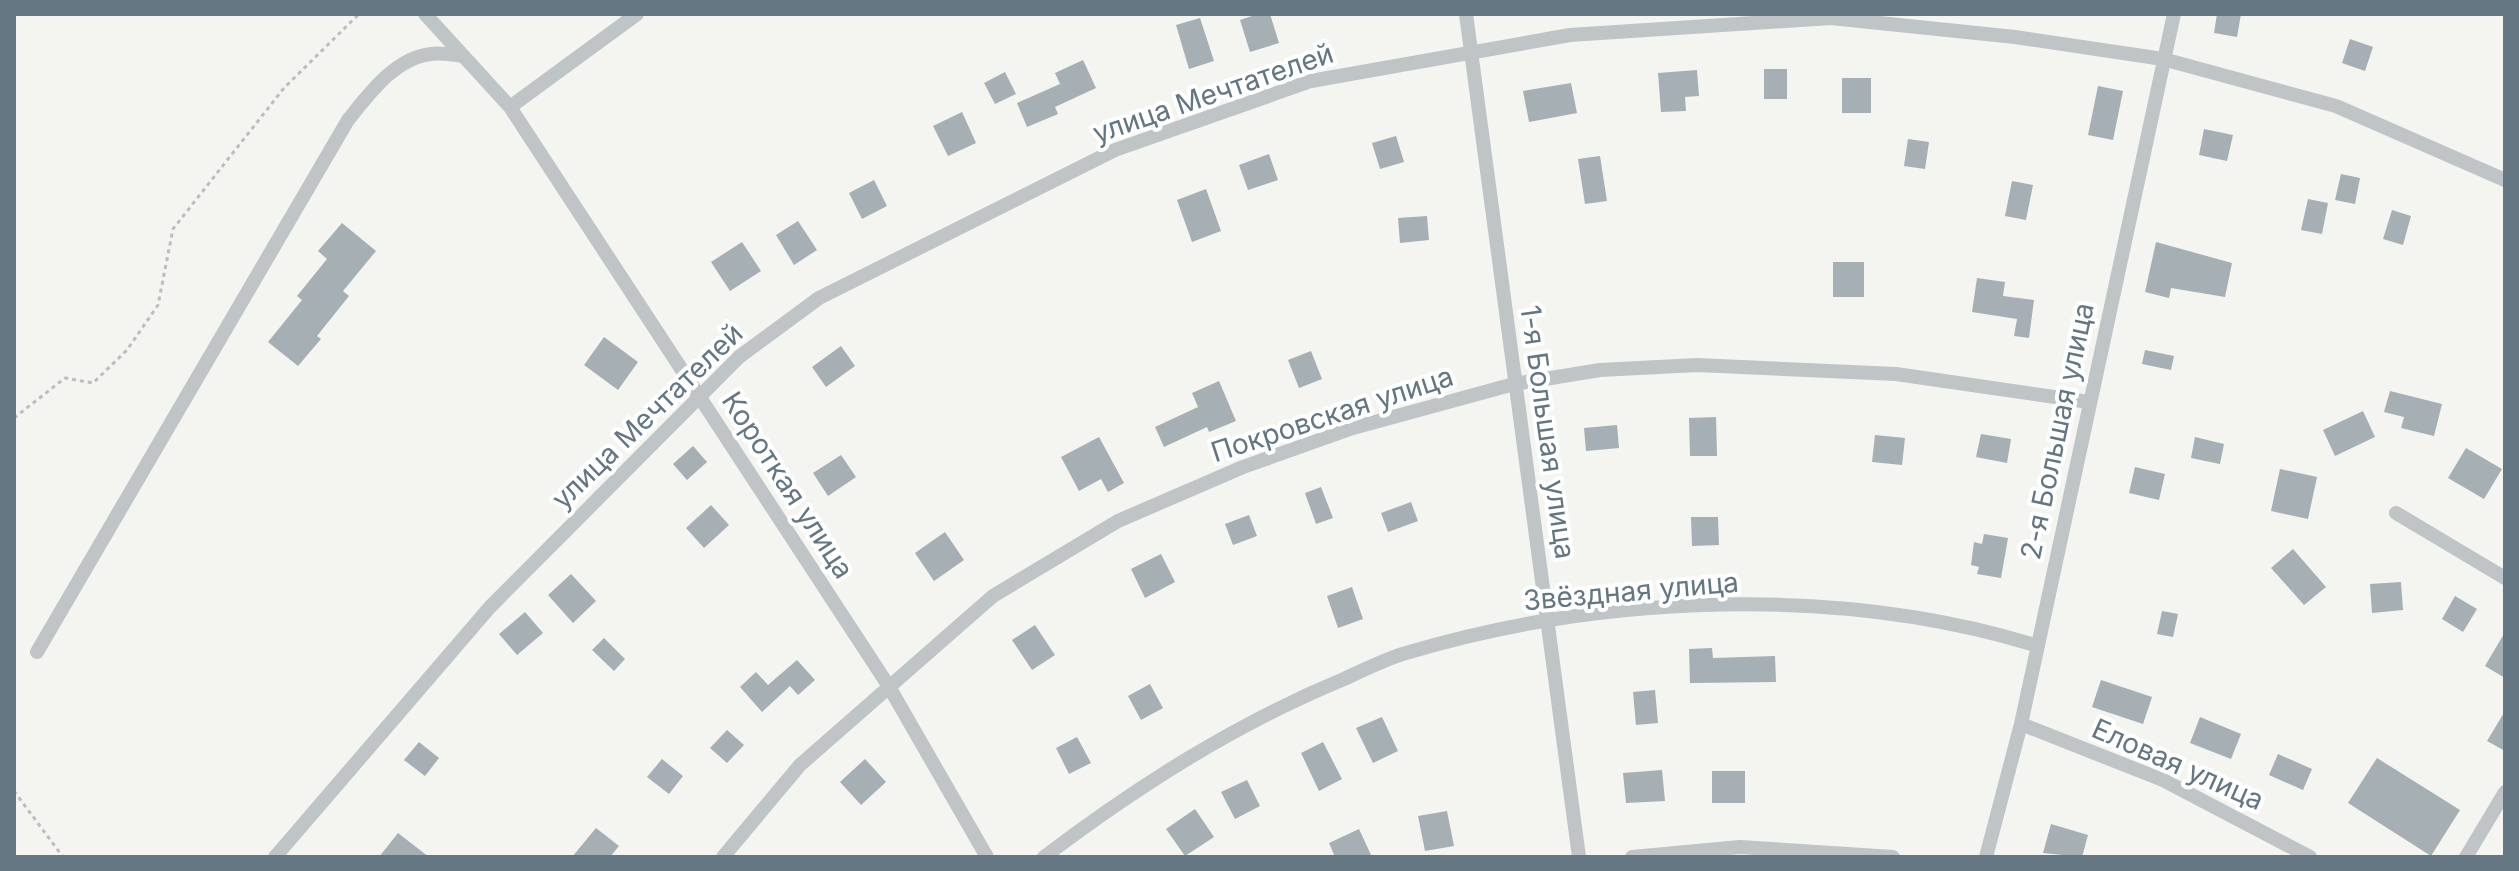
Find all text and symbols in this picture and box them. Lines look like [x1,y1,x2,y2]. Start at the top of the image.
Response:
street label: улица Мечтателей [1088,36,1338,150]
street label: 2-я Большая улица [2013,299,2101,563]
street label: 1-я Большая улица [1513,303,1583,561]
street label: улица Мечтателей [544,316,750,516]
street label: Покровская улица [1207,359,1457,469]
street label: Короткая улица [715,385,861,585]
street label: Звёздная улица [1522,565,1740,617]
street label: Еловая улица [2087,711,2269,817]

